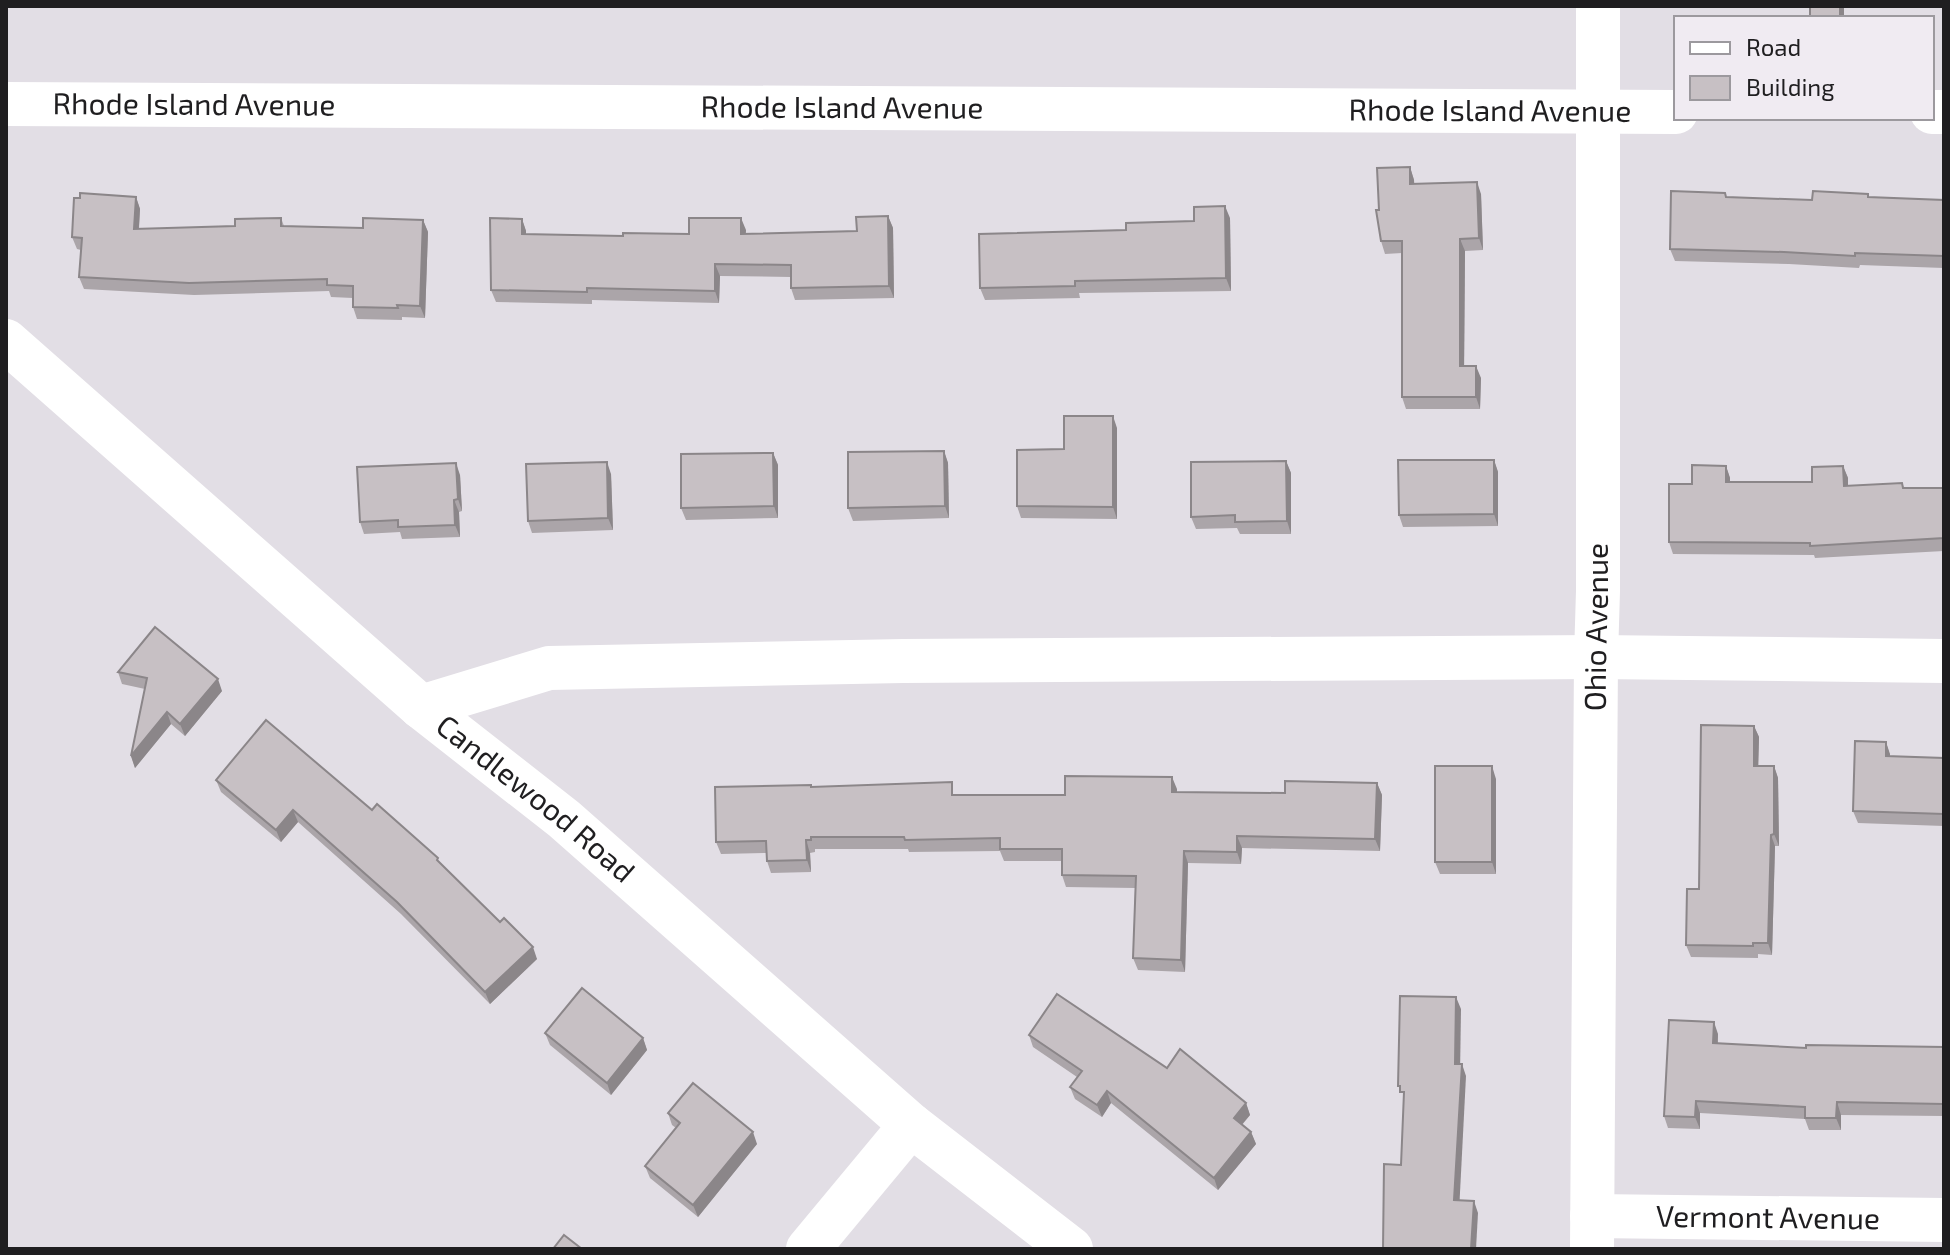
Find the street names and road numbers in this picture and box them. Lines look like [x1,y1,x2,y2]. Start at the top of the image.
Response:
street label: Rhode Island Avenue [53,84,335,122]
street label: Rhode Island Avenue [701,87,983,125]
street label: Rhode Island Avenue [1349,90,1631,128]
street label: Ohio Avenue [1576,543,1614,711]
street label: Candlewood Road [430,706,643,889]
street label: Vermont Avenue [1656,1197,1880,1235]

